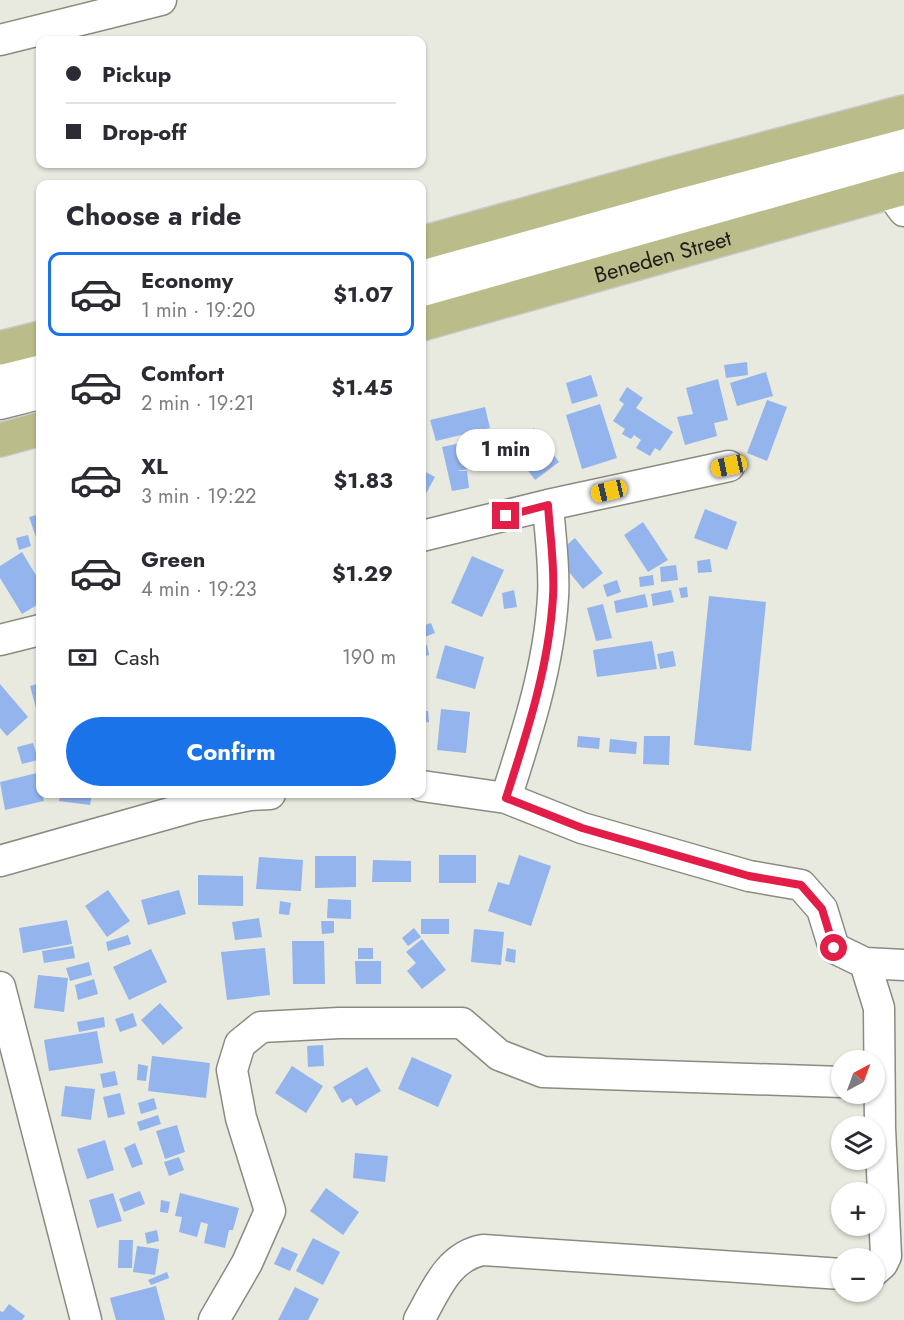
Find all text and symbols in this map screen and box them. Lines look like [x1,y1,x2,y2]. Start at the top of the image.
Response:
text: Pickup [102,58,171,90]
text: Drop-off [102,116,186,148]
text: Choose a ride [66,196,241,235]
street label: Beneden Street [590,221,736,291]
text: Economy [141,264,233,296]
icon: car [69,267,123,321]
text: $1.07 [333,278,393,310]
text: 1 min · 19:20 [141,296,255,325]
text: Comfort [141,357,224,389]
icon: car [69,360,123,414]
text: $1.45 [331,371,393,403]
text: 2 min · 19:21 [141,389,255,418]
callout: 1 min [456,429,556,471]
text: 1 min [481,435,530,464]
text: XL [141,450,168,482]
icon: car [69,453,123,507]
car [710,453,748,479]
text: $1.83 [334,464,393,496]
car [589,478,629,504]
text: 3 min · 19:22 [141,482,257,511]
route end [492,502,519,529]
text: Green [141,543,205,575]
icon: car [69,546,123,600]
text: $1.29 [332,557,393,589]
text: 4 min · 19:23 [141,575,257,604]
icon: cash [66,641,99,674]
text: Cash [114,641,160,673]
text: 190 m [342,643,396,672]
button: Confirm [66,717,396,786]
route start [820,934,847,961]
north arrow [831,1050,885,1104]
map controls [831,1050,885,1302]
button: layers [831,1116,885,1170]
button: + [831,1182,885,1236]
button: − [831,1248,885,1302]

